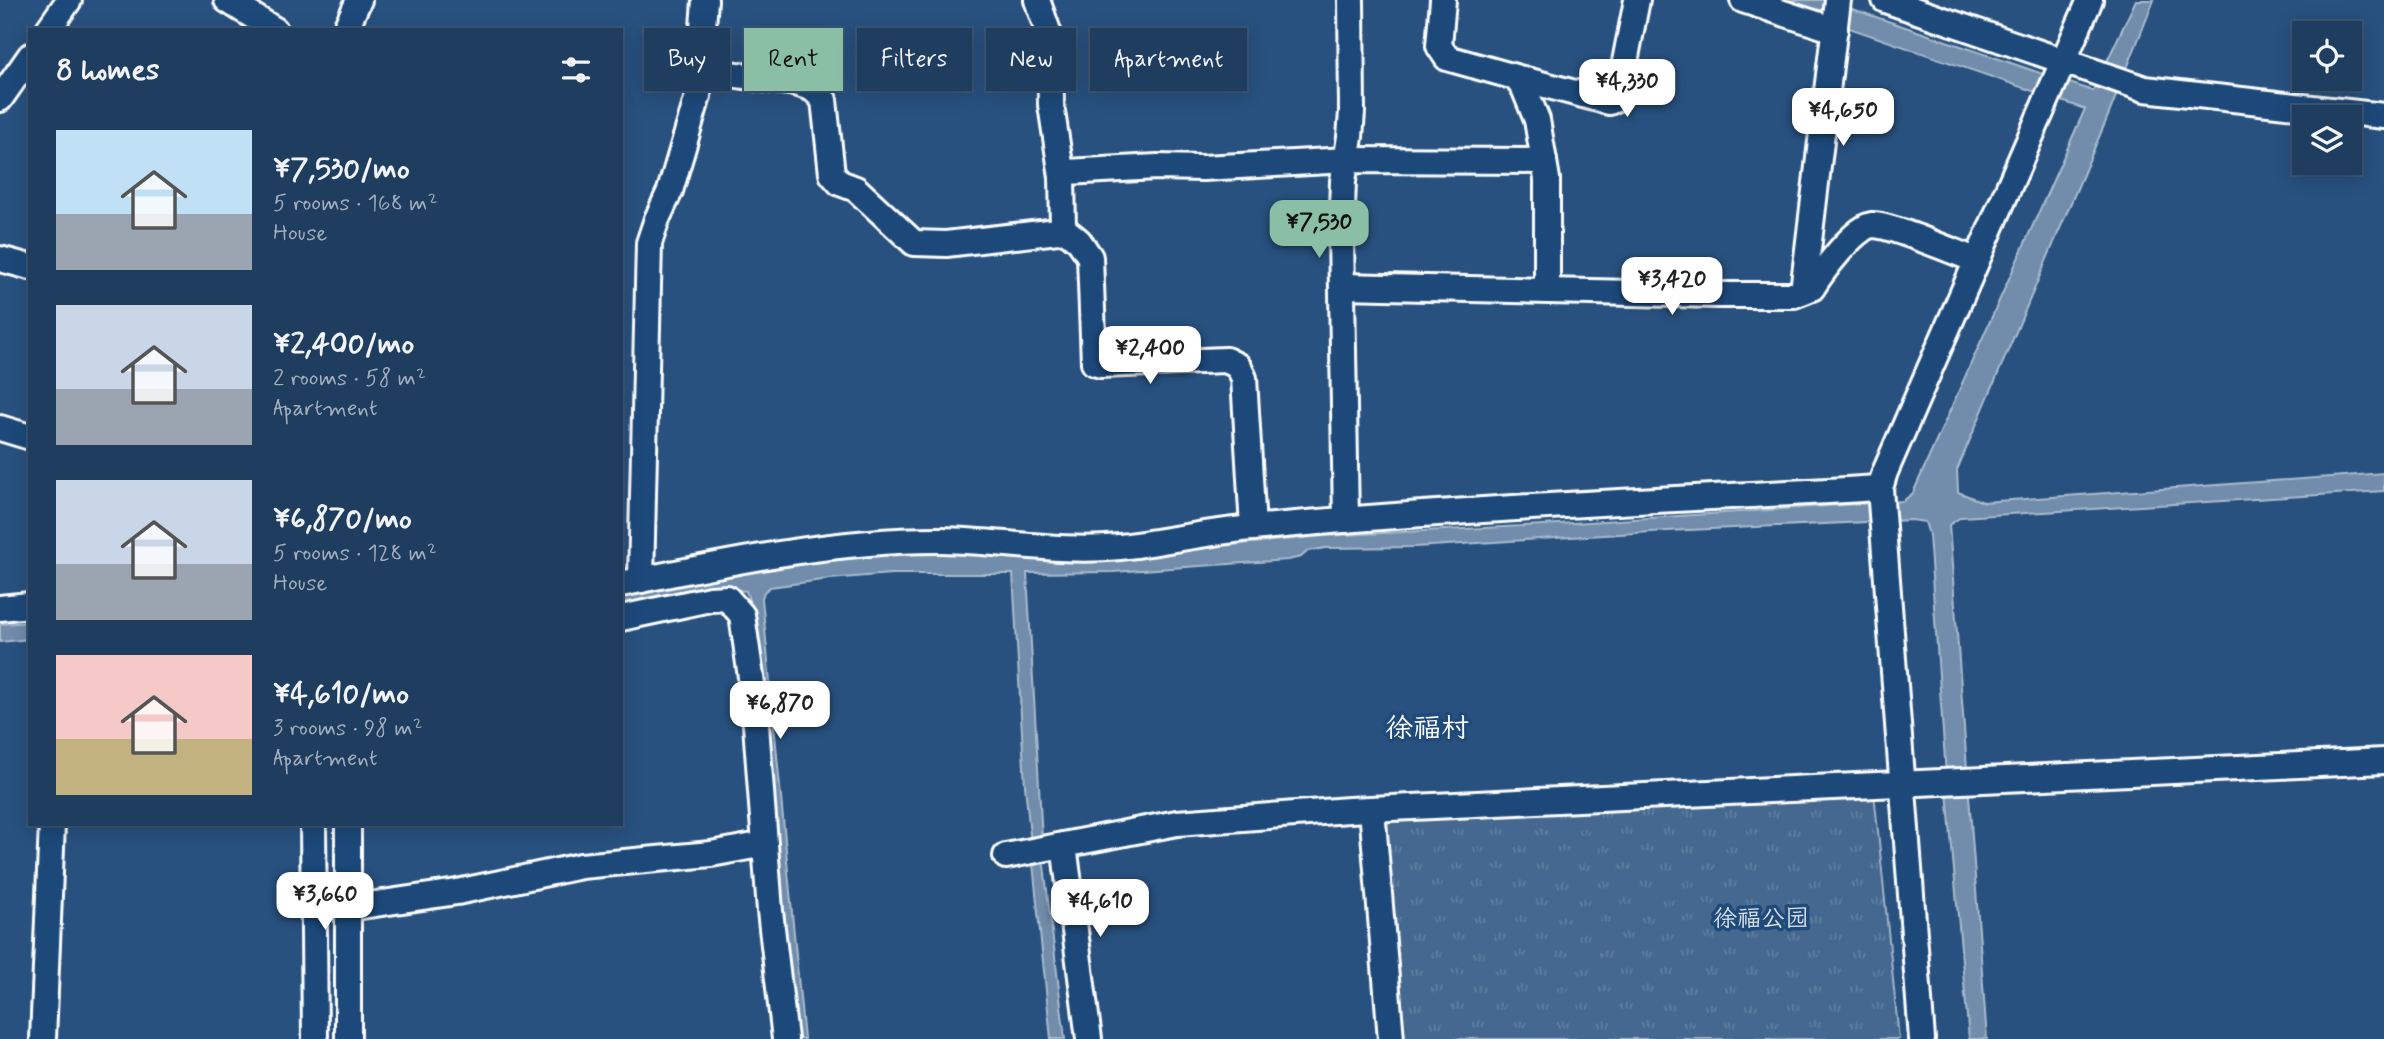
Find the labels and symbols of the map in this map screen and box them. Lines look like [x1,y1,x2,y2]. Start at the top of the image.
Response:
pin: ¥4,330 [1570,60,1684,119]
pin: ¥4,650 [1786,88,1900,148]
pin: ¥7,530 [1262,201,1376,260]
pin: ¥3,420 [1615,258,1729,317]
pin: ¥2,400 [1093,326,1207,386]
pin: ¥6,870 [723,682,837,741]
district label: 徐福村 [1385,711,1469,748]
pin: ¥3,660 [268,872,382,932]
pin: ¥4,610 [1043,880,1157,939]
park label: 徐福公园 [1713,904,1809,935]

